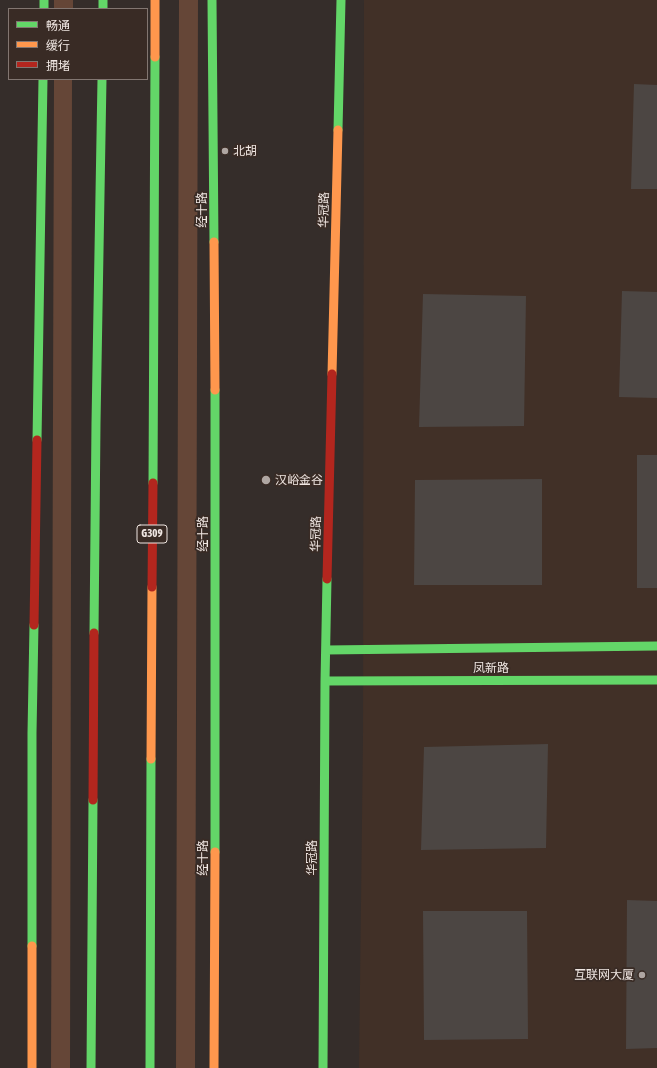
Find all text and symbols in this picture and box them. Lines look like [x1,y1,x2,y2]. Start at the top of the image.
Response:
legend [8,8,148,80]
text: 畅通 [46,19,70,33]
text: 缓行 [46,39,70,53]
text: 拥堵 [46,59,70,73]
place label: 北胡 [233,144,257,158]
marker: 北胡 [220,146,230,156]
street label: 经十路 [195,192,209,228]
street label: 华冠路 [316,192,332,228]
place label: 汉峪金谷 [275,473,323,487]
marker: 汉峪金谷 [260,474,272,486]
street label: 经十路 [196,516,210,552]
street label: 华冠路 [308,516,324,552]
road number: G309 [137,525,167,543]
street label: 凤新路 [473,661,509,675]
street label: 经十路 [196,840,210,876]
street label: 华冠路 [305,840,319,876]
place label: 互联网大厦 [574,968,634,982]
marker: 互联网大厦 [637,970,647,980]

